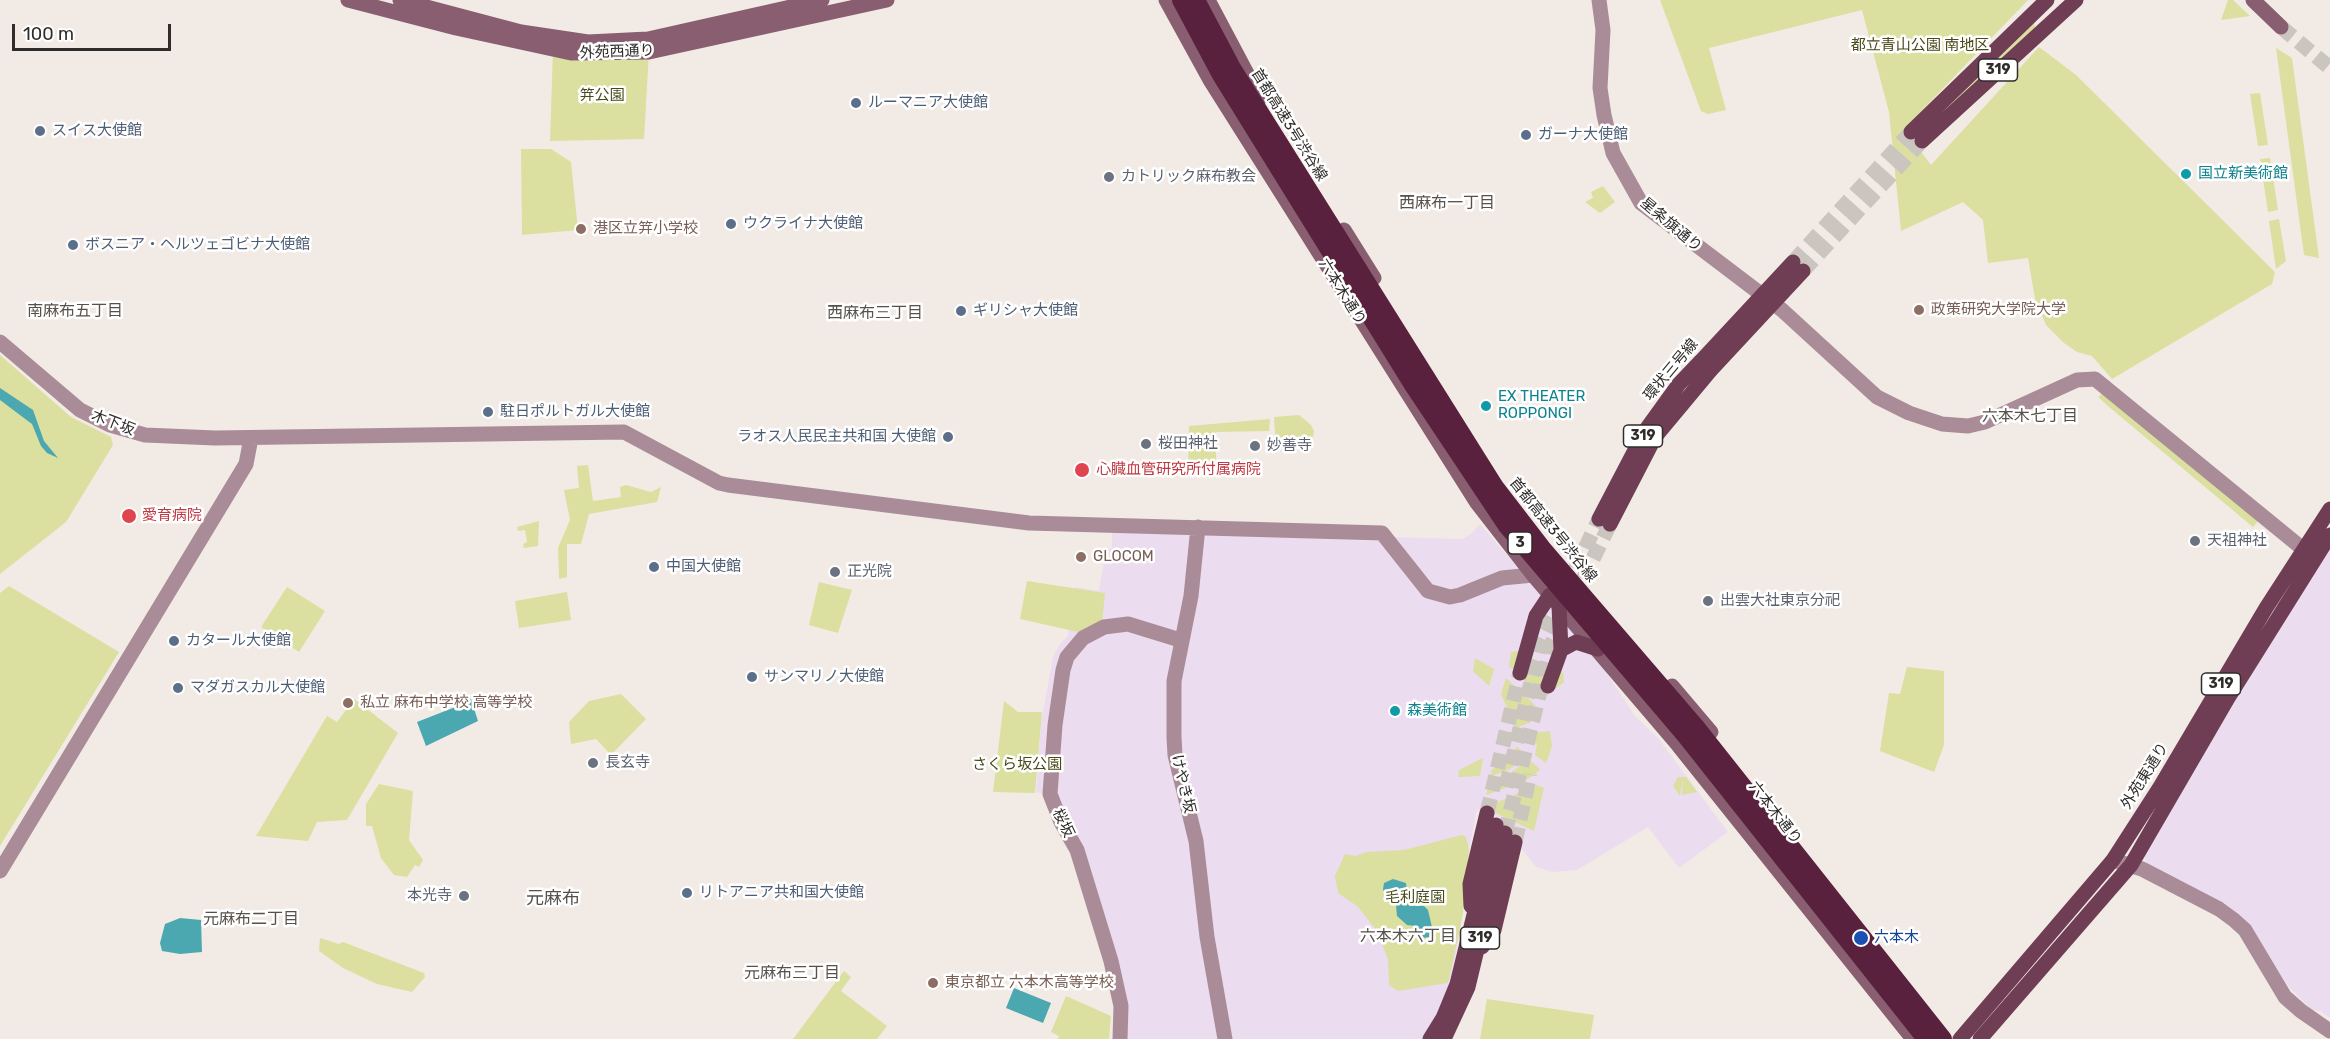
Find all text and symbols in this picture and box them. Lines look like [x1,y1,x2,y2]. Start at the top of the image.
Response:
scale bar [15,12,174,50]
text: 100 m [23,23,74,45]
park label: 都立青山公園 南地区 [1851,37,1989,55]
street label: 外苑西通り [579,42,655,62]
road number: 319 [1978,59,2018,81]
street label: 首都高速3号渋谷線 [1247,66,1331,184]
park label: 笄公園 [580,87,624,105]
place label: ルーマニア大使館 [868,94,988,112]
marker: ルーマニア大使館 [849,96,863,110]
place label: スイス大使館 [52,122,142,140]
marker: スイス大使館 [33,124,47,138]
place label: ガーナ大使館 [1538,126,1628,144]
marker: ガーナ大使館 [1519,128,1533,142]
place label: 国立新美術館 [2198,165,2288,183]
marker: 国立新美術館 [2179,167,2193,181]
place label: カトリック麻布教会 [1121,168,1256,186]
marker: カトリック麻布教会 [1102,170,1116,184]
district label: 西麻布一丁目 [1399,193,1495,213]
street label: 星条旗通り [1636,194,1706,256]
place label: ウクライナ大使館 [743,215,863,233]
marker: ウクライナ大使館 [724,217,738,231]
place label: 港区立笄小学校 [593,220,698,238]
marker: 港区立笄小学校 [574,222,588,236]
place label: ボスニア・ヘルツェゴビナ大使館 [85,236,310,254]
marker: ボスニア・ヘルツェゴビナ大使館 [66,238,80,252]
street label: 六本木通り [1314,255,1370,329]
district label: 南麻布五丁目 [27,301,123,321]
place label: 政策研究大学院大学 [1931,301,2066,319]
place label: ギリシャ大使館 [973,302,1078,320]
district label: 西麻布三丁目 [827,303,923,323]
marker: 政策研究大学院大学 [1912,303,1926,317]
marker: ギリシャ大使館 [954,304,968,318]
street label: 環状三号線 [1640,335,1702,405]
place label: EX THEATER ROPPONGI [1498,388,1585,423]
marker: EX THEATER ROPPONGI [1479,399,1493,413]
place label: 駐日ポルトガル大使館 [500,403,650,421]
marker: 駐日ポルトガル大使館 [481,405,495,419]
district label: 六本木七丁目 [1982,406,2078,426]
street label: 木下坂 [89,407,137,439]
road number: 319 [1624,425,1662,447]
place label: ラオス人民民主共和国 大使館 [737,428,936,446]
marker: ラオス人民民主共和国 大使館 [941,430,955,444]
place label: 桜田神社 [1158,435,1218,453]
marker: 桜田神社 [1139,437,1153,451]
place label: 妙善寺 [1267,437,1312,455]
marker: 妙善寺 [1248,439,1262,453]
marker: 心臓血管研究所付属病院 [1073,461,1091,479]
place label: 心臓血管研究所付属病院 [1096,461,1261,479]
street label: 首都高速3号渋谷線 [1505,474,1601,586]
marker: 愛育病院 [120,507,138,525]
place label: 愛育病院 [142,507,202,525]
road number: 3 [1508,532,1532,554]
place label: 天祖神社 [2207,532,2267,550]
marker: 天祖神社 [2188,534,2202,548]
place label: GLOCOM [1093,548,1154,566]
marker: GLOCOM [1074,550,1088,564]
place label: 中国大使館 [666,558,741,576]
marker: 中国大使館 [647,560,661,574]
place label: 正光院 [847,563,892,581]
marker: 正光院 [828,565,842,579]
place label: 出雲大社東京分祀 [1720,592,1840,610]
marker: 出雲大社東京分祀 [1701,594,1715,608]
place label: カタール大使館 [186,632,291,650]
marker: カタール大使館 [167,634,181,648]
place label: サンマリノ大使館 [764,668,884,686]
marker: サンマリノ大使館 [745,670,759,684]
road number: 319 [2202,673,2240,695]
place label: マダガスカル大使館 [190,679,325,697]
marker: マダガスカル大使館 [171,681,185,695]
place label: 私立 麻布中学校 高等学校 [360,694,532,712]
marker: 私立 麻布中学校 高等学校 [341,696,355,710]
place label: 森美術館 [1407,702,1467,720]
marker: 森美術館 [1388,704,1402,718]
street label: 外苑東通り [2117,739,2173,813]
street label: けやき坂 [1167,753,1199,815]
place label: 長玄寺 [605,754,650,772]
marker: 長玄寺 [586,756,600,770]
park label: さくら坂公園 [972,756,1062,774]
street label: 六本木通り [1745,778,1805,848]
street label: 桜坂 [1048,806,1078,840]
place label: リトアニア共和国大使館 [699,884,864,902]
marker: リトアニア共和国大使館 [680,886,694,900]
place label: 本光寺 [407,887,452,905]
district label: 元麻布 [526,888,580,910]
marker: 本光寺 [457,889,471,903]
park label: 毛利庭園 [1385,889,1445,907]
district label: 元麻布二丁目 [203,909,299,929]
district label: 六本木六丁目 [1360,926,1456,946]
road number: 319 [1460,927,1500,949]
marker: 六本木 [1852,929,1870,947]
place label: 六本木 [1874,929,1919,947]
district label: 元麻布三丁目 [744,963,840,983]
place label: 東京都立 六本木高等学校 [945,974,1114,992]
marker: 東京都立 六本木高等学校 [926,976,940,990]

